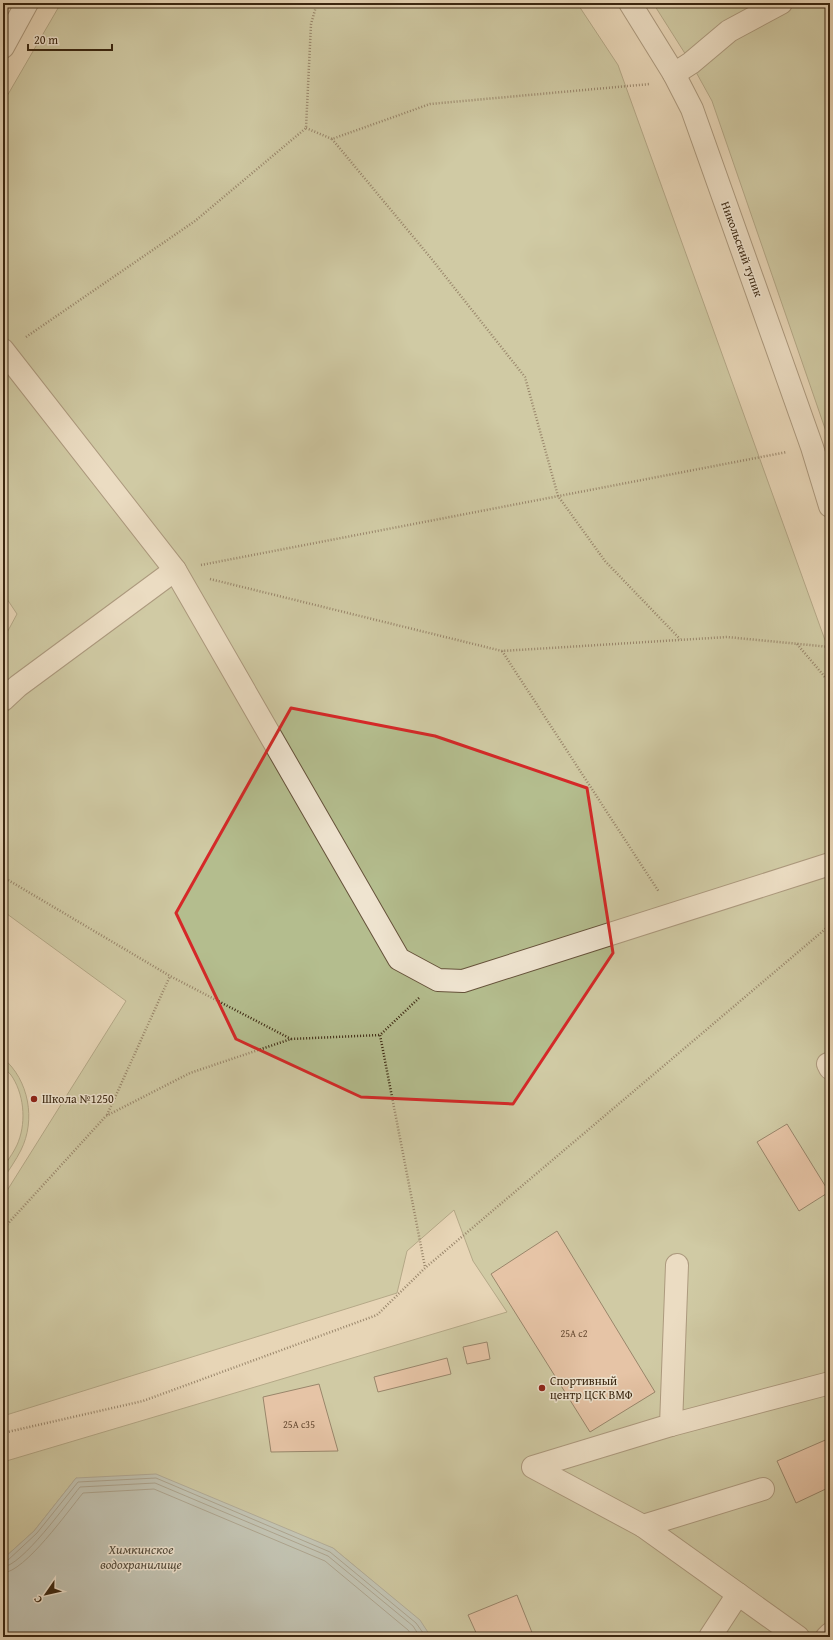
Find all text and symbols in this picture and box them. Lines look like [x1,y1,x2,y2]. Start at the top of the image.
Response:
scale bar [28,26,112,52]
text: 20 m [34,31,58,48]
street label: Никольский тупик [717,199,768,300]
place label: Школа №1250 [42,1090,114,1107]
marker: Школа №1250 [29,1094,39,1104]
house number: 25А с2 [560,1326,588,1341]
place label: Спортивный центр ЦСК ВМФ [550,1372,633,1403]
marker: Спортивный центр ЦСК ВМФ [537,1383,547,1393]
house number: 25А с35 [283,1417,315,1432]
water label: Химкинское водохранилище [100,1540,182,1574]
north arrow [26,1574,66,1614]
text: С [29,1593,46,1607]

